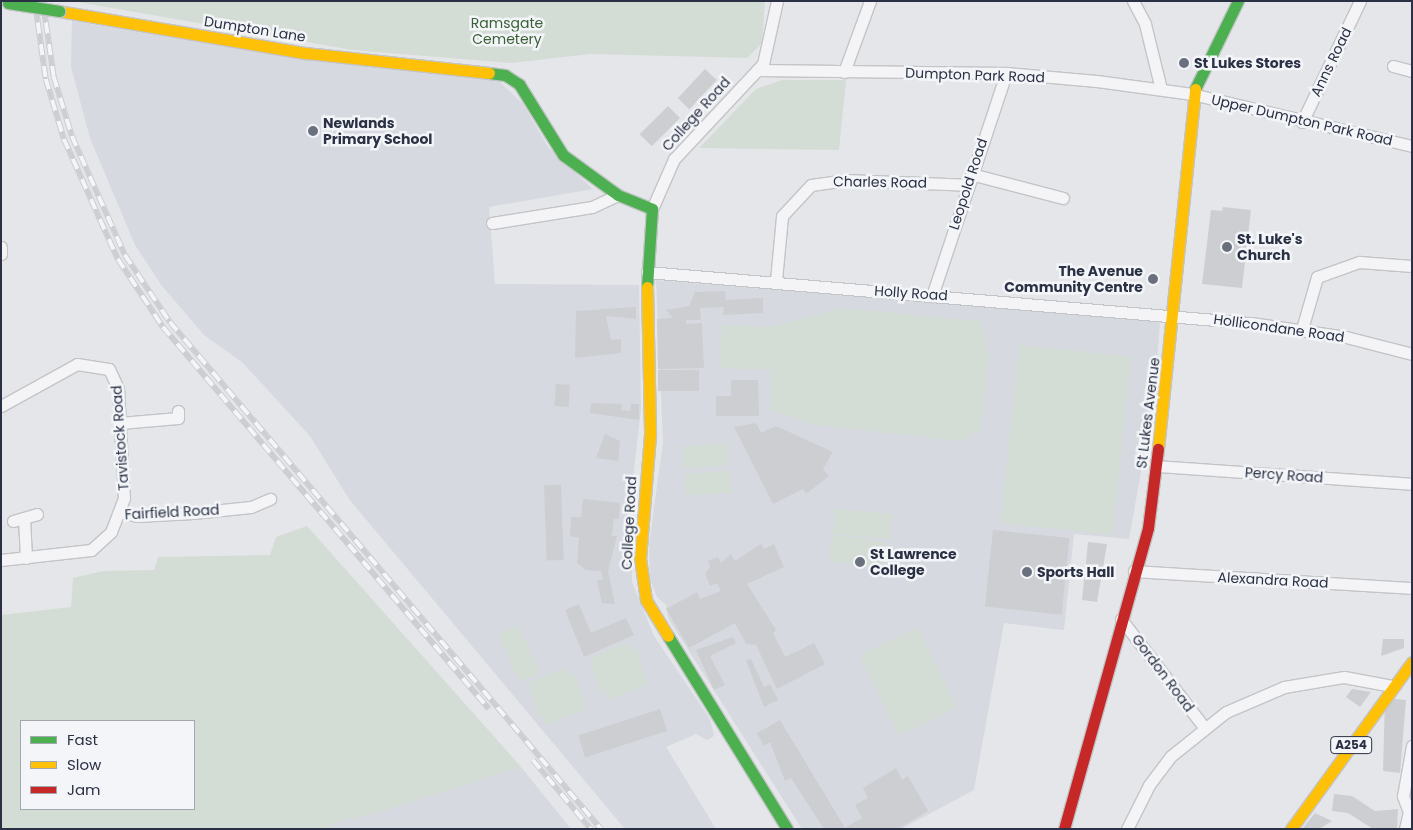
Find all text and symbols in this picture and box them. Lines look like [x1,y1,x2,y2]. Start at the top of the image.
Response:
street label: Dumpton Lane [203,13,307,45]
park label: Ramsgate Cemetery [471,15,543,48]
street label: Anns Road [1307,25,1355,99]
place label: St Lukes Stores [1194,55,1301,71]
marker: St Lukes Stores [1178,57,1190,69]
street label: Dumpton Park Road [905,64,1045,86]
street label: College Road [658,74,734,154]
street label: Upper Dumpton Park Road [1210,91,1394,149]
place label: Newlands Primary School [323,115,432,148]
marker: Newlands Primary School [307,125,319,137]
street label: Leopold Road [945,136,991,232]
street label: Charles Road [833,173,927,191]
place label: St. Luke's Church [1237,231,1303,264]
marker: St. Luke's Church [1221,241,1233,253]
place label: The Avenue Community Centre [1004,263,1143,296]
marker: The Avenue Community Centre [1147,273,1159,285]
street label: Holly Road [874,282,948,304]
street label: Hollicondane Road [1212,310,1346,346]
street label: St Lukes Avenue [1133,357,1163,469]
street label: Tavistock Road [108,385,132,491]
street label: Percy Road [1244,464,1324,486]
street label: College Road [618,476,640,570]
street label: Fairfield Road [124,501,220,523]
place label: St Lawrence College [870,546,957,578]
marker: St Lawrence College [854,556,866,568]
place label: Sports Hall [1037,564,1114,580]
marker: Sports Hall [1021,566,1033,578]
street label: Alexandra Road [1217,569,1329,591]
street label: Gordon Road [1128,631,1198,715]
legend [20,720,195,810]
text: Fast [67,729,98,750]
road number: A254 [1330,736,1372,754]
text: Slow [67,754,101,775]
text: Jam [67,779,101,800]

